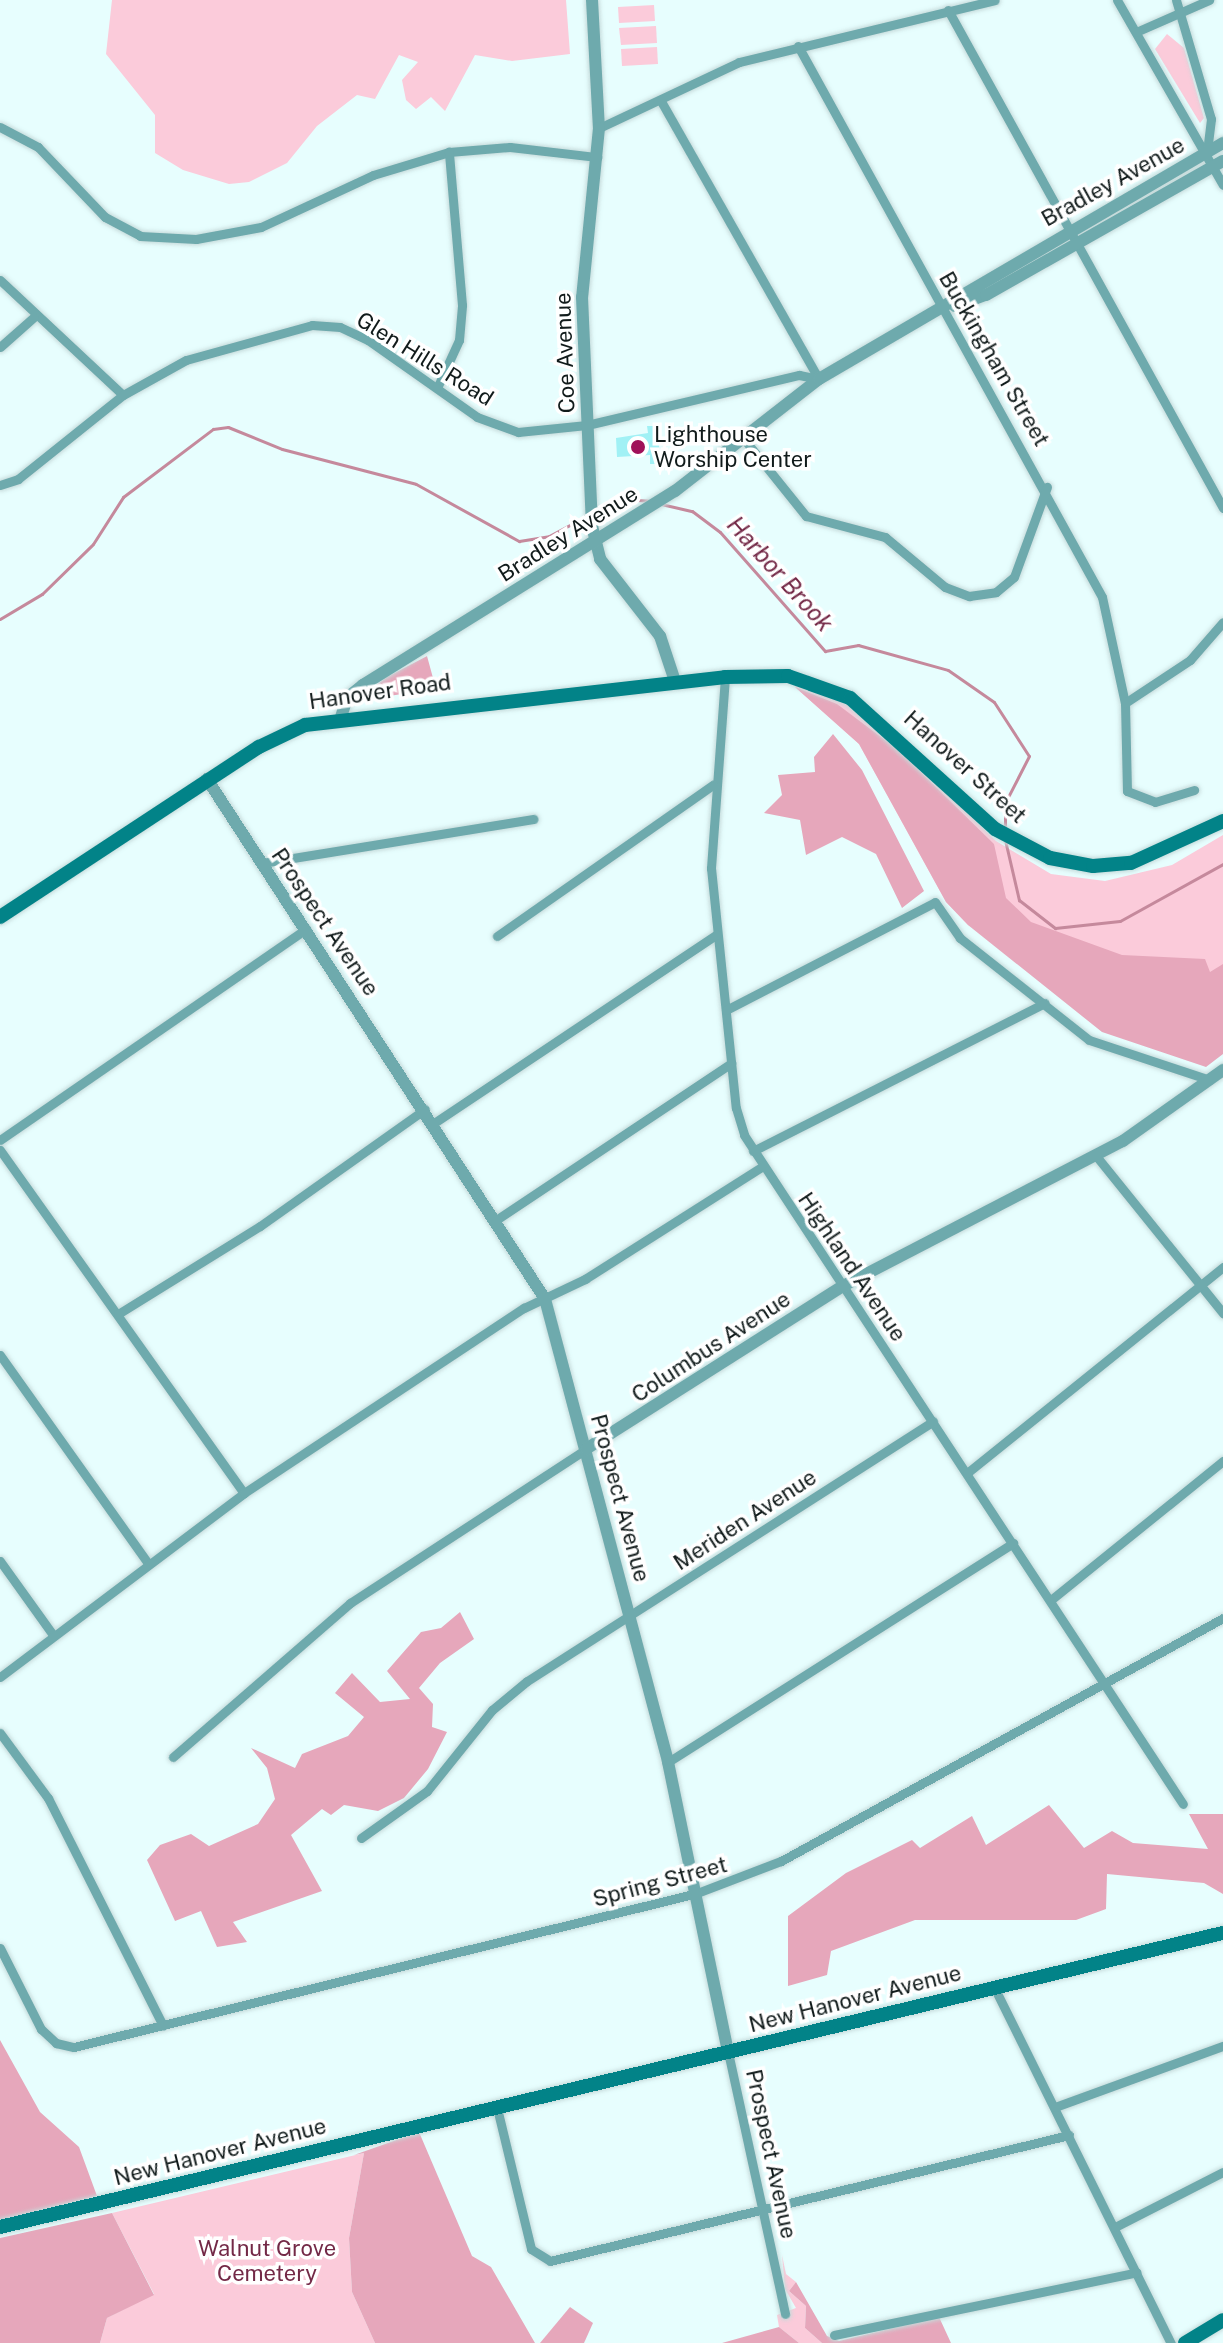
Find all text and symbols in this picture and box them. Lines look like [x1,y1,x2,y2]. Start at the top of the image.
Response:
street label: Bradley Avenue [1037,132,1189,232]
street label: Buckingham Street [933,267,1055,451]
street label: Coe Avenue [550,292,580,414]
street label: Glen Hills Road [352,306,498,412]
place label: Lighthouse Worship Center [654,421,812,472]
marker: Lighthouse Worship Center [629,438,647,456]
street label: Bradley Avenue [493,481,643,587]
water label: Harbor Brook [721,511,839,637]
street label: Hanover Road [307,669,453,715]
street label: Hanover Street [898,705,1032,829]
street label: Prospect Avenue [266,843,384,1001]
street label: Highland Avenue [792,1187,912,1347]
street label: Columbus Avenue [627,1286,795,1408]
street label: Prospect Avenue [585,1411,655,1585]
street label: Meriden Avenue [669,1464,821,1576]
street label: Spring Street [590,1851,730,1913]
street label: New Hanover Avenue [746,1960,964,2038]
street label: Prospect Avenue [740,2067,802,2241]
street label: New Hanover Avenue [111,2113,329,2191]
park label: Walnut Grove Cemetery [198,2235,336,2286]

